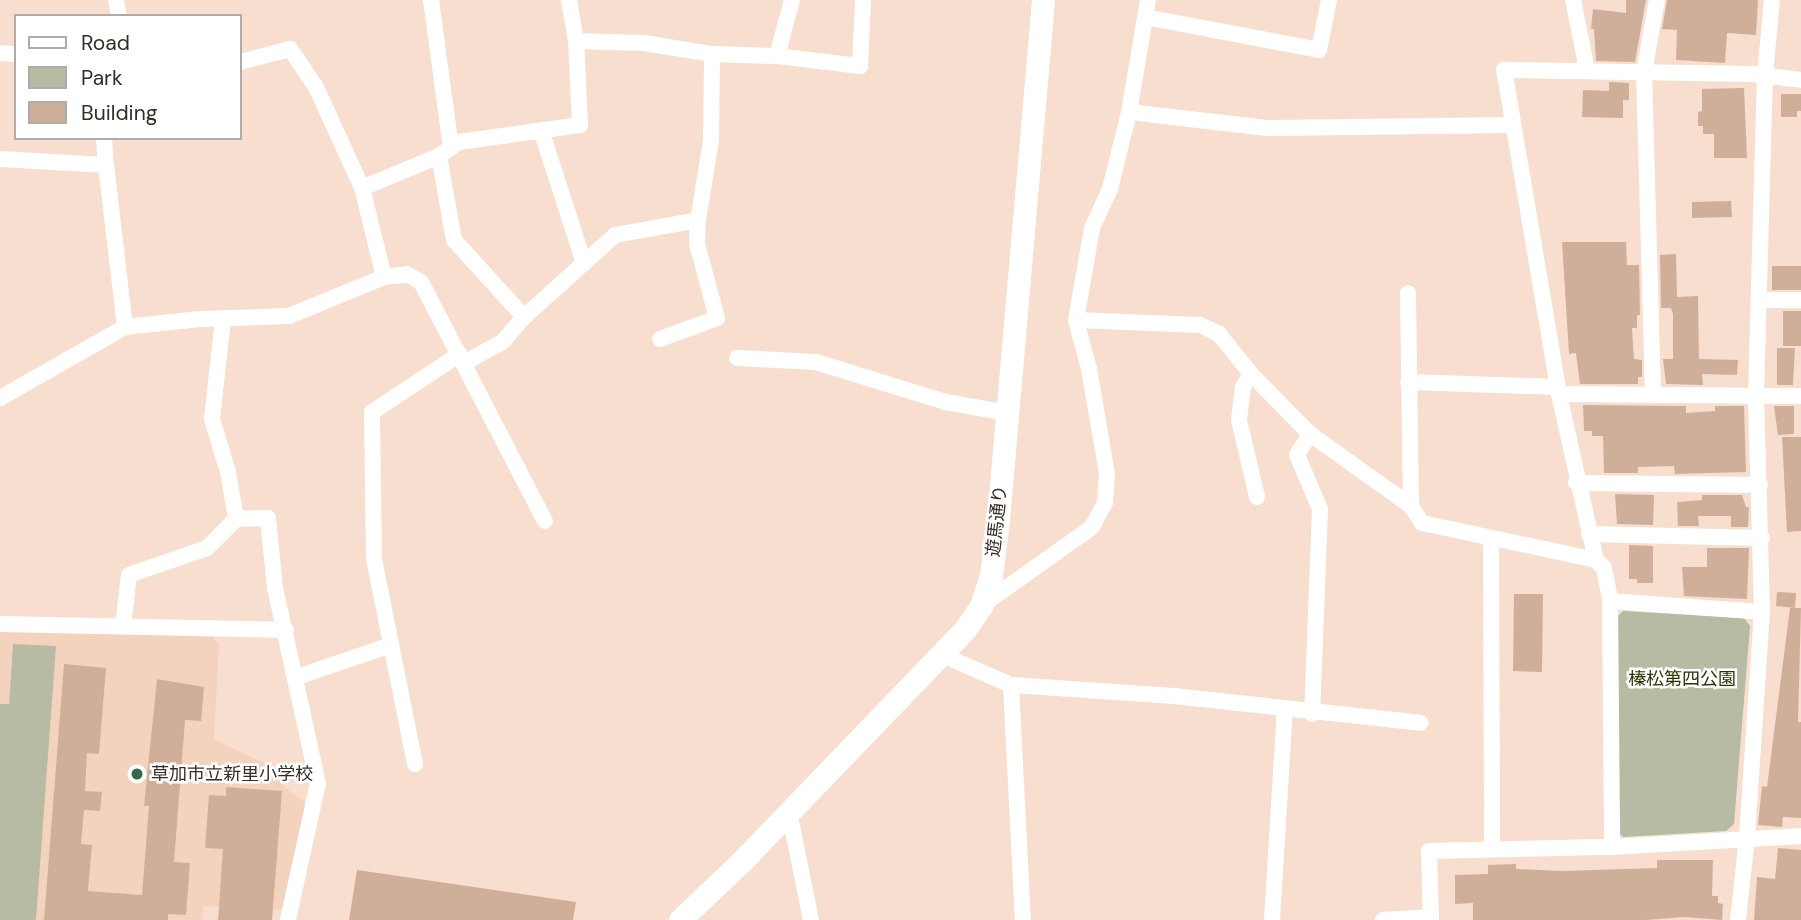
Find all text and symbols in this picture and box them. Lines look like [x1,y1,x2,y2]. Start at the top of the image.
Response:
legend [14,14,242,140]
text: Road [81,29,130,57]
text: Park [81,64,122,92]
text: Building [81,99,157,127]
street label: 遊馬通り [982,484,1012,558]
park label: 榛松第四公園 [1628,668,1736,690]
place label: 草加市立新里小学校 [151,763,313,785]
marker: 草加市立新里小学校 [129,766,145,782]

